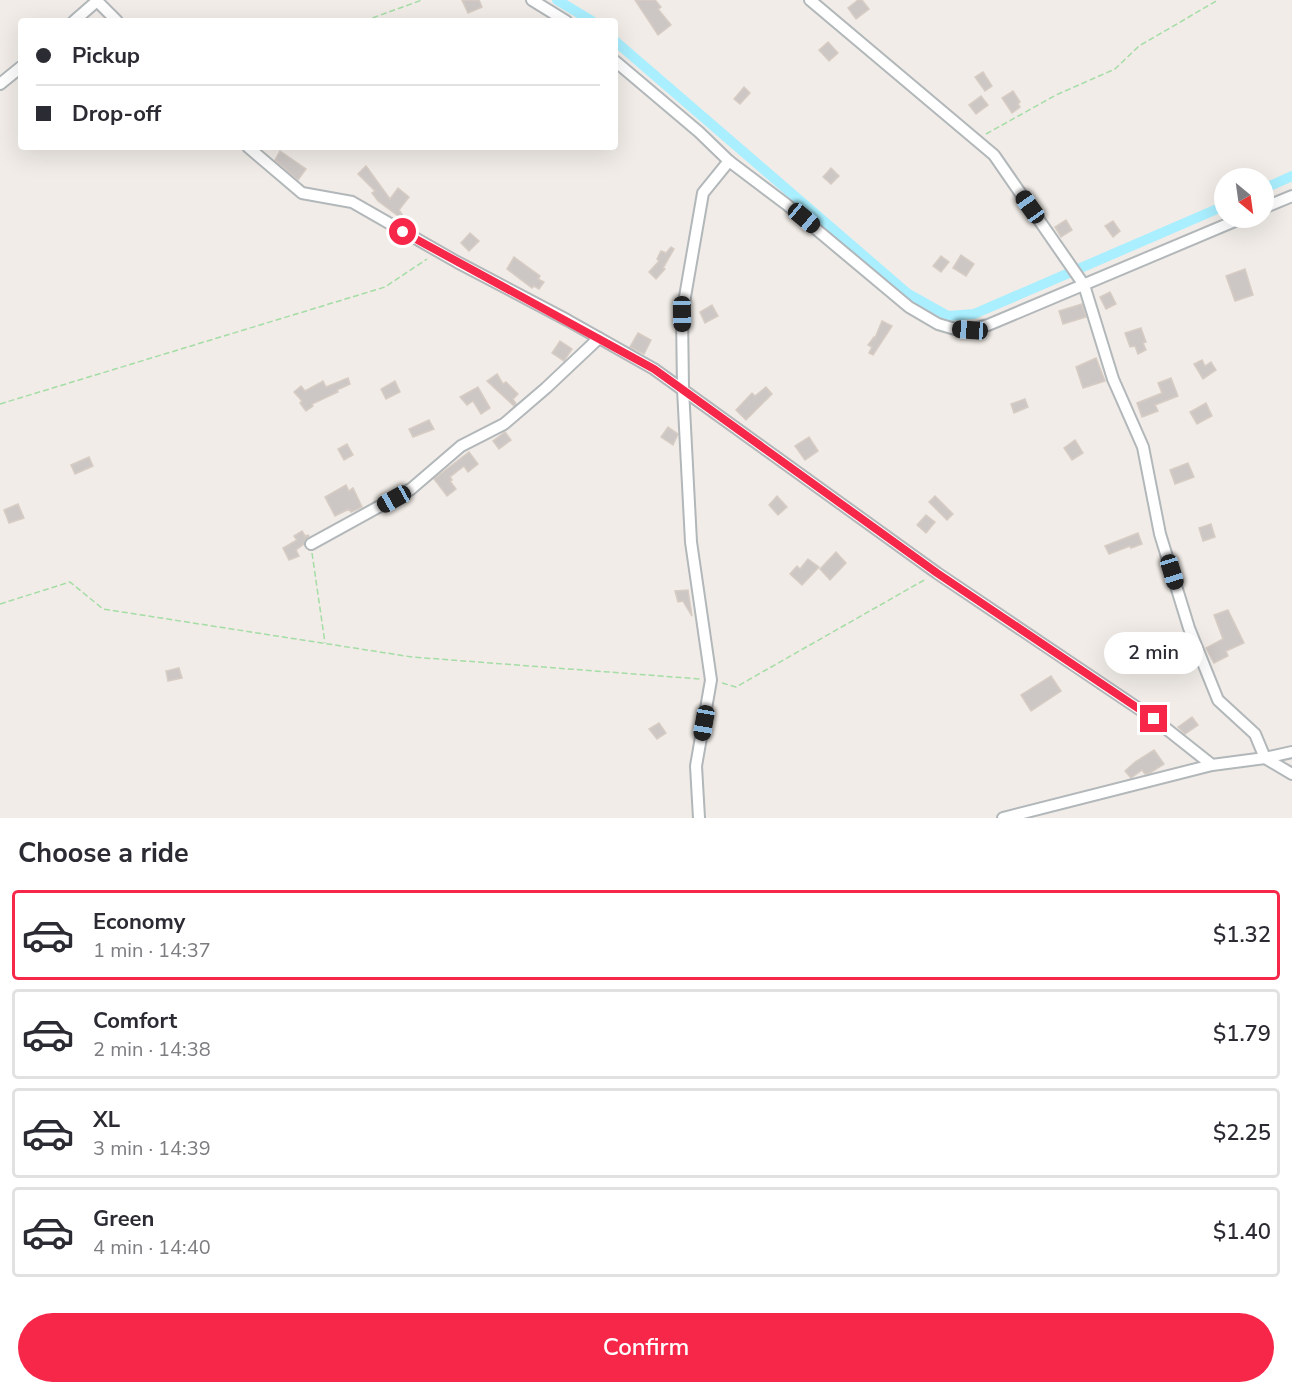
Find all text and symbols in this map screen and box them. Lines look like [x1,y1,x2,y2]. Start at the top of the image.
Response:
text: Pickup [72,41,140,71]
text: Drop-off [72,99,161,129]
north arrow [1214,168,1274,228]
map controls [1214,168,1274,228]
car [1012,187,1048,227]
car [784,200,824,236]
route start [389,218,416,245]
car [673,296,691,332]
car [951,320,989,340]
car [374,482,414,516]
car [1158,552,1186,592]
callout: 2 min [1104,632,1204,674]
text: 2 min [1128,639,1179,666]
car [692,704,716,742]
route end [1140,705,1167,732]
text: Choose a ride [18,835,189,872]
text: Economy [93,907,185,937]
icon: car [21,908,75,962]
text: $1.32 [1213,920,1271,950]
text: 1 min · 14:37 [93,937,211,964]
text: Comfort [93,1006,177,1036]
icon: car [21,1007,75,1061]
text: $1.79 [1213,1019,1271,1049]
text: 2 min · 14:38 [93,1036,211,1063]
text: XL [93,1105,120,1135]
icon: car [21,1106,75,1160]
text: $2.25 [1213,1118,1271,1148]
text: 3 min · 14:39 [93,1135,211,1162]
text: Green [93,1204,154,1234]
icon: car [21,1205,75,1259]
text: $1.40 [1213,1217,1271,1247]
text: 4 min · 14:40 [93,1234,211,1261]
button: Confirm [18,1313,1274,1382]

